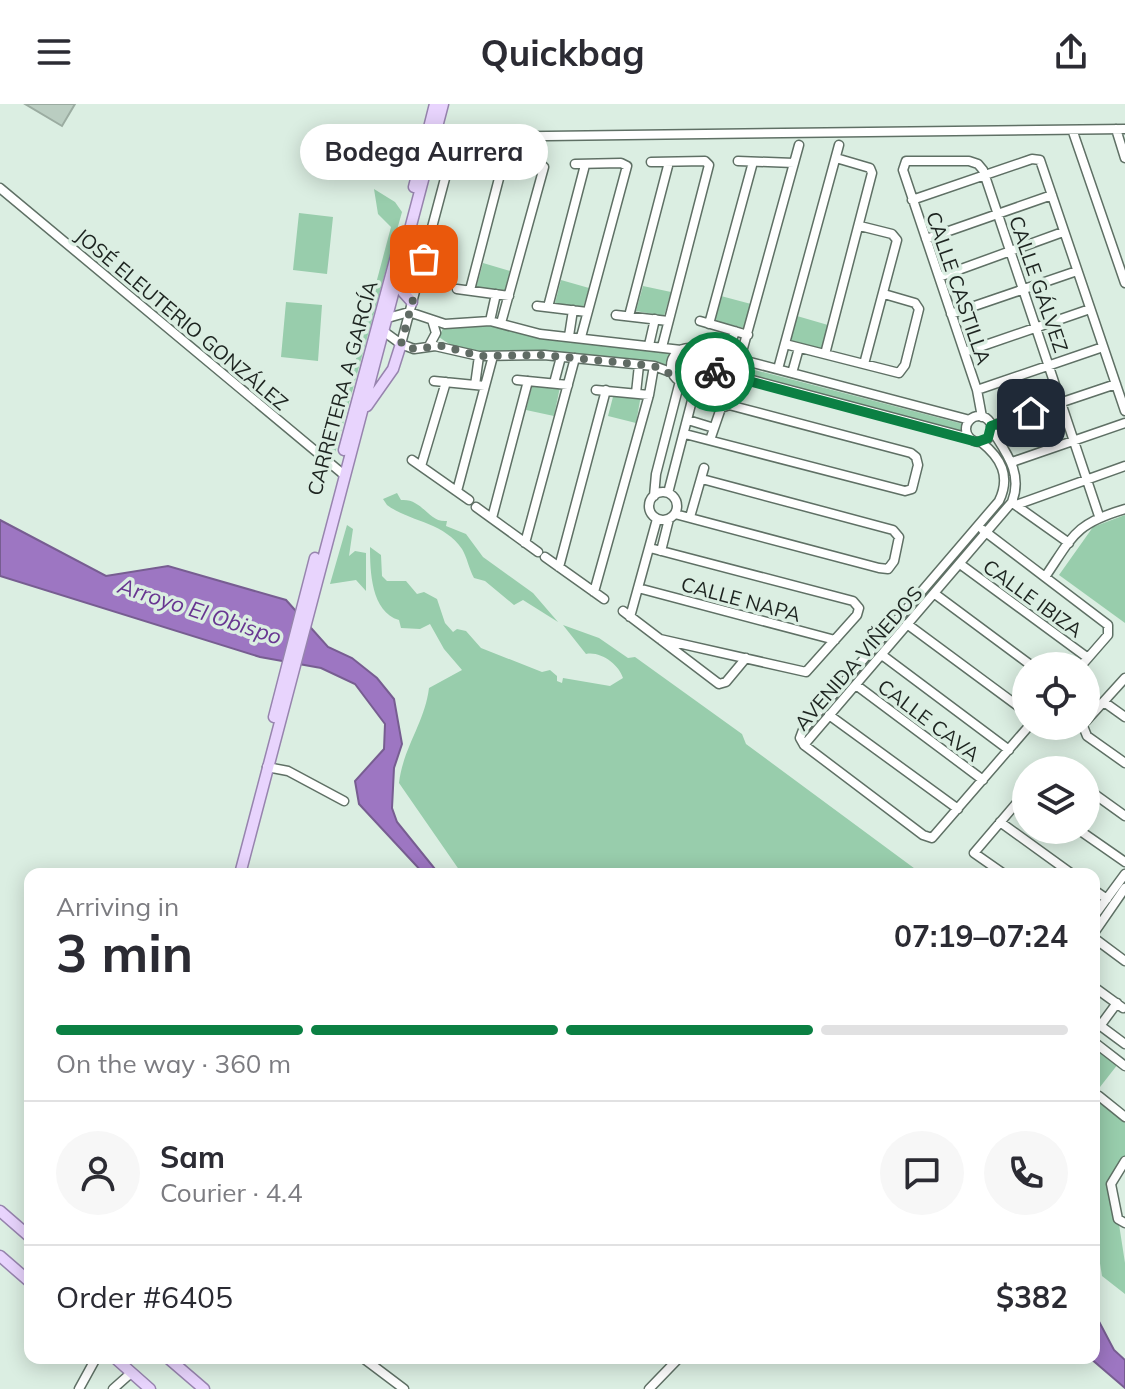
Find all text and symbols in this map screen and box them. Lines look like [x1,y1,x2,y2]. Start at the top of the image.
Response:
icon: menu [32,30,76,74]
text: Quickbag [480,30,645,75]
icon: share [1049,30,1093,74]
callout: Bodega Aurrera [300,123,548,179]
text: Bodega Aurrera [325,135,523,168]
street label: CALLE CASTILLA [921,208,997,368]
street label: CALLE GÁLVEZ [1004,212,1074,356]
street label: JOSÉ ELEUTERIO GONZÁLEZ [71,223,294,415]
pin [390,225,458,293]
icon: bag [402,237,446,281]
street label: CARRETERA A GARCÍA [301,278,383,498]
courier [675,332,755,412]
icon: bike [693,350,737,394]
pin [997,379,1065,447]
icon: home [1009,391,1053,435]
street label: CALLE IBIZA [978,553,1088,643]
water label: Arroyo El Obispo [114,571,285,651]
street label: CALLE NAPA [678,571,804,627]
street label: AVENIDA VIÑEDOS [789,581,927,735]
map controls [1012,652,1100,844]
button: locate [1012,652,1100,740]
street label: CALLE CAVA [873,674,985,767]
button: layers [1012,756,1100,844]
text: Arriving in [56,890,179,923]
text: 07:19–07:24 [894,917,1068,955]
text: 3 min [56,920,193,985]
text: On the way · 360 m [56,1047,291,1080]
button: person [56,1131,140,1215]
button: chat [880,1131,964,1215]
button: phone [984,1131,1068,1215]
text: Sam [160,1138,225,1176]
text: Courier · 4.4 [160,1176,303,1209]
text: Order #6405 [56,1278,233,1316]
text: $382 [996,1278,1068,1316]

